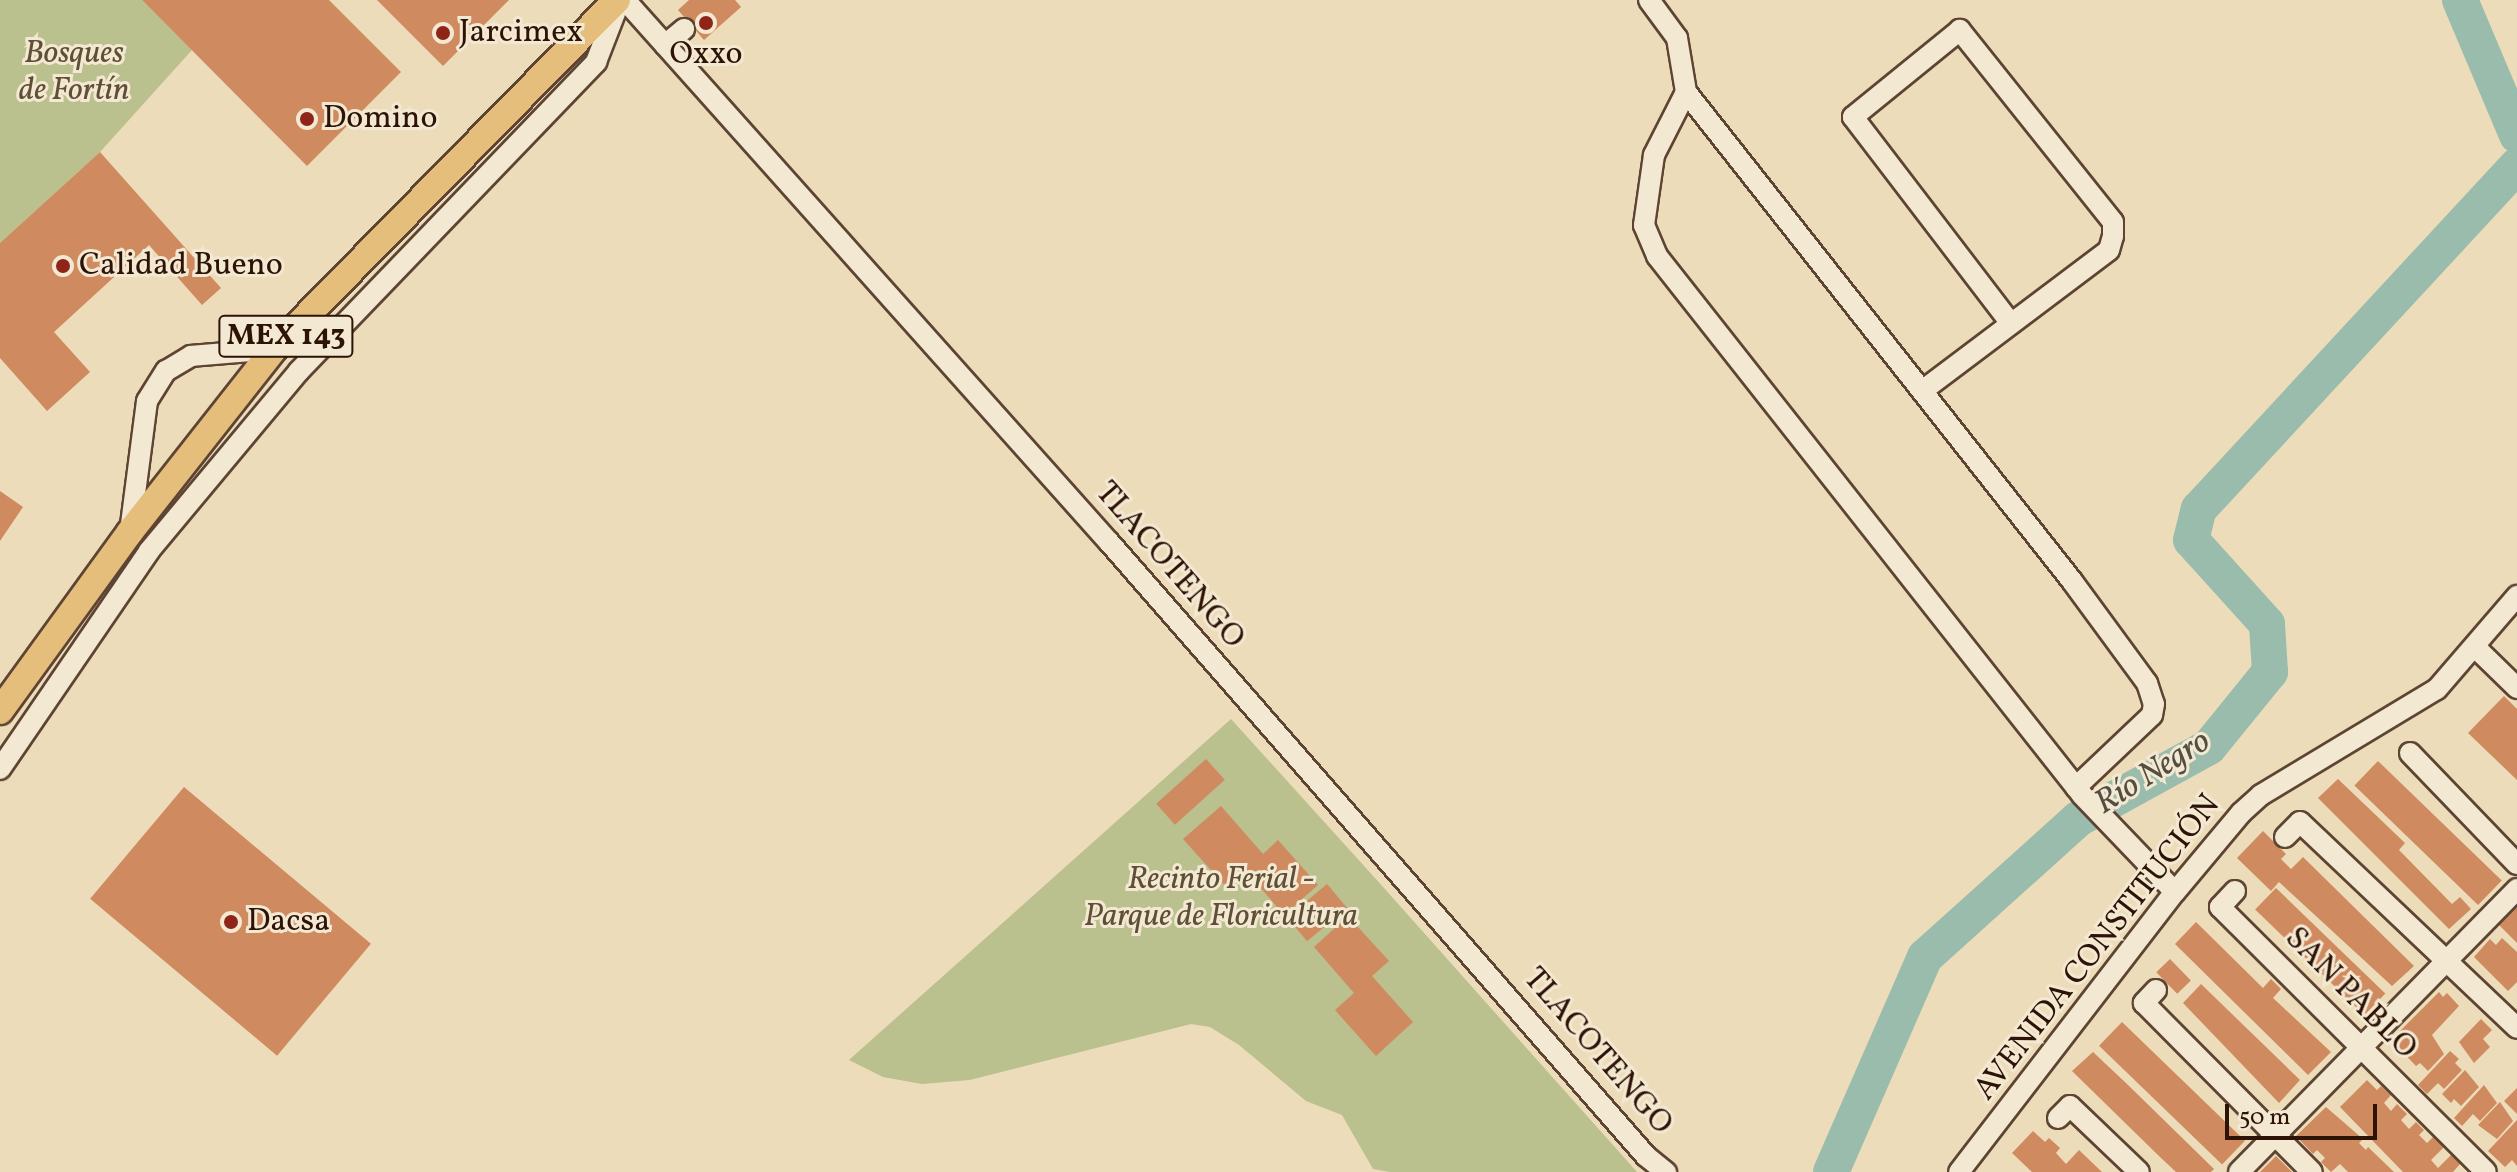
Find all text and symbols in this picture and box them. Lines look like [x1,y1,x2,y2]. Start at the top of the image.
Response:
place label: Jarcimex [459,14,583,52]
marker: Oxxo [697,14,715,32]
marker: Jarcimex [434,24,452,42]
park label: Bosques de Fortín [19,36,129,111]
place label: Oxxo [669,36,743,74]
place label: Domino [323,100,437,138]
marker: Domino [298,110,316,128]
place label: Calidad Bueno [79,247,283,285]
marker: Calidad Bueno [54,257,72,275]
road number: MEX 143 [218,310,354,362]
street label: TLACOTENGO [1086,475,1252,657]
water label: Río Negro [2088,722,2218,824]
street label: AVENIDA CONSTITUCIÓN [1967,787,2229,1109]
park label: Recinto Ferial - Parque de Floricultura [1084,862,1358,937]
place label: Dacsa [247,903,330,941]
marker: Dacsa [222,913,240,931]
street label: SAN PABLO [2276,920,2424,1068]
street label: TLACOTENGO [1514,961,1680,1143]
scale bar [2229,1088,2381,1138]
text: 50 m [2239,1101,2291,1135]

